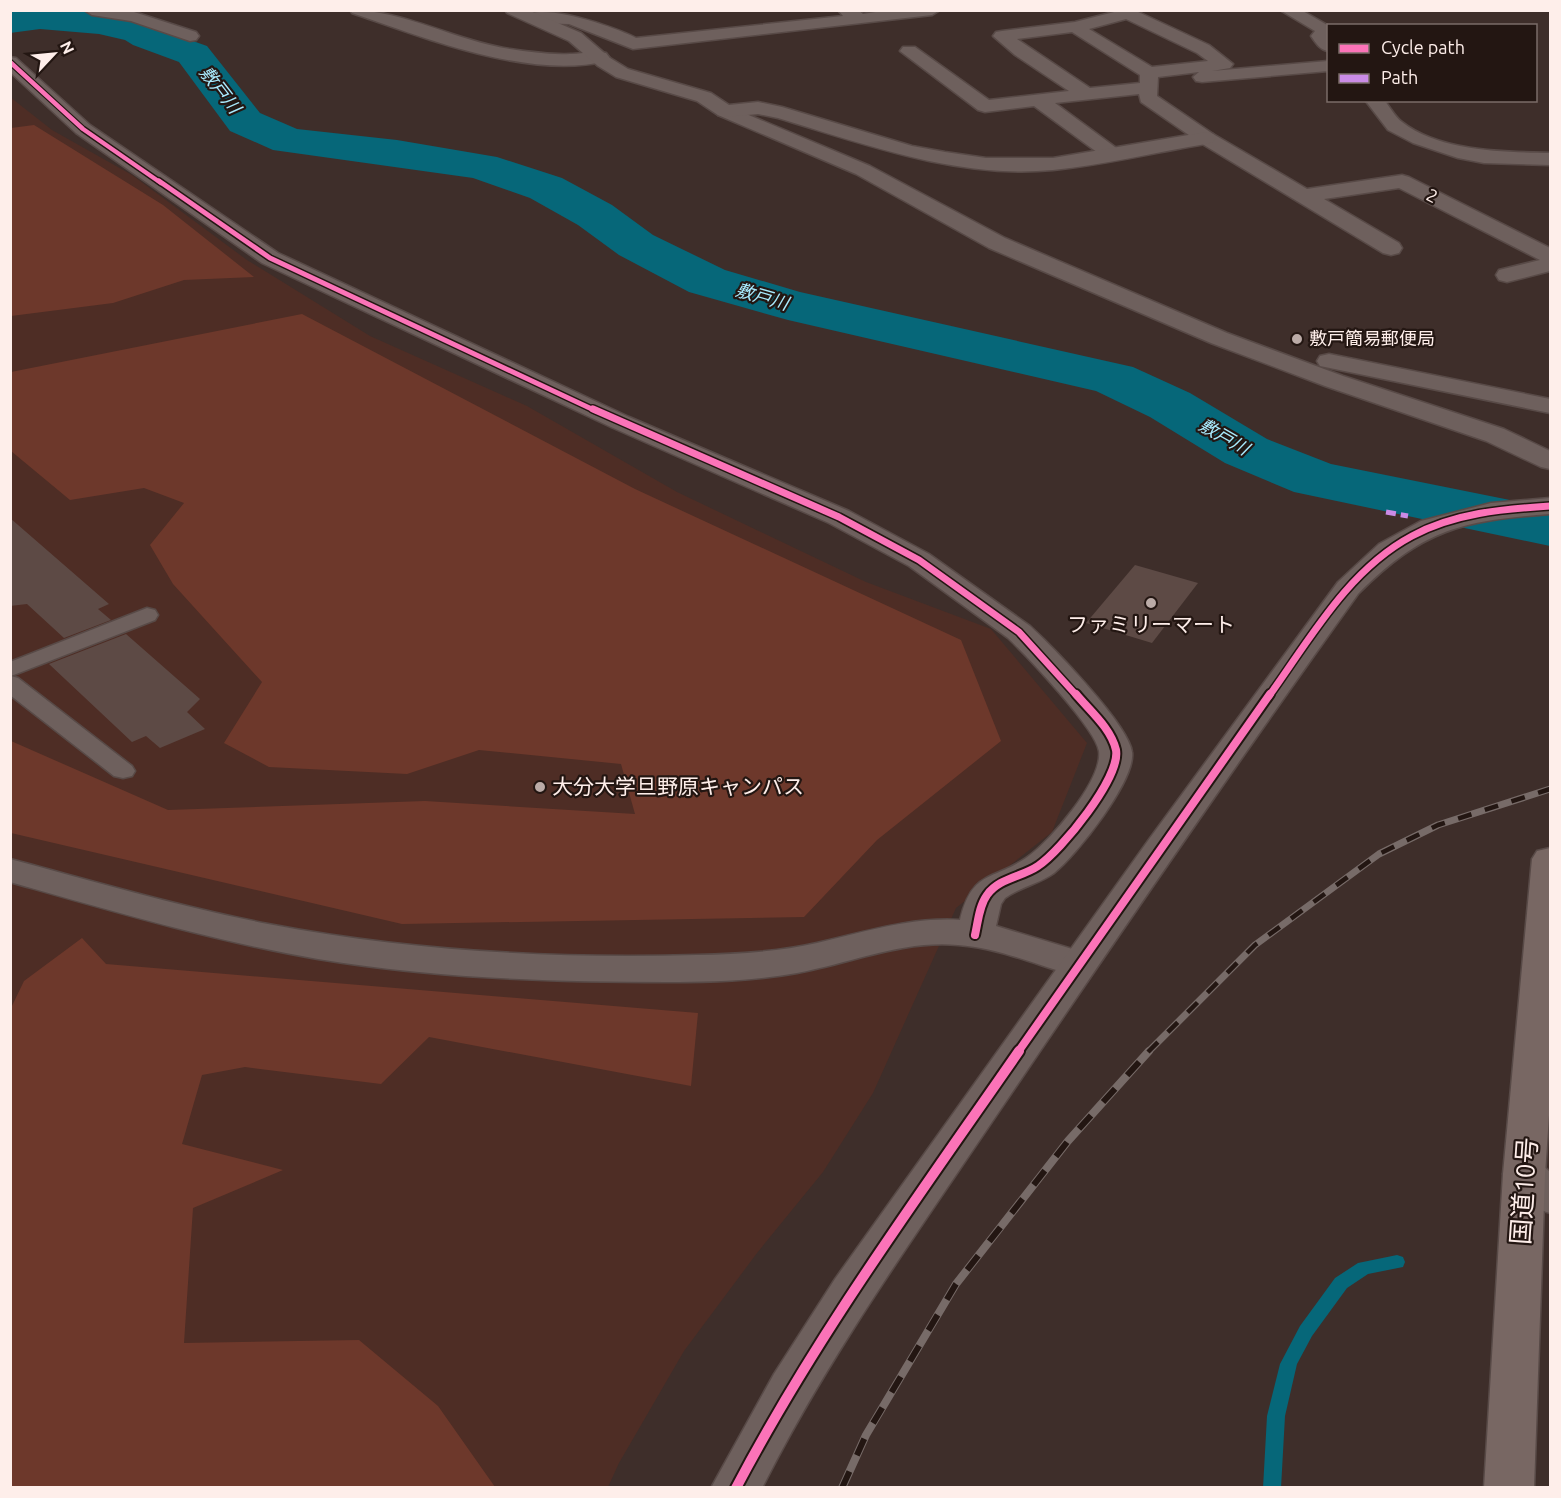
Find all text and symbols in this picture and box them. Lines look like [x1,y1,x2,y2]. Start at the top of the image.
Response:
north arrow [24,24,84,84]
legend [1327,24,1537,102]
text: Cycle path [1381,37,1465,57]
text: N [57,38,78,57]
water label: 敷戸川 [196,62,247,118]
text: Path [1381,67,1418,87]
street label: 2 [1423,184,1442,206]
water label: 敷戸川 [734,279,793,314]
place label: 敷戸簡易郵便局 [1309,328,1435,348]
marker: 敷戸簡易郵便局 [1290,332,1304,346]
water label: 敷戸川 [1196,414,1255,459]
marker: ファミリーマート [1144,596,1158,610]
place label: ファミリーマート [1067,612,1235,636]
place label: 大分大学旦野原キャンパス [552,774,804,798]
marker: 大分大学旦野原キャンパス [533,780,547,794]
street label: 国道10号 [1505,1136,1542,1246]

